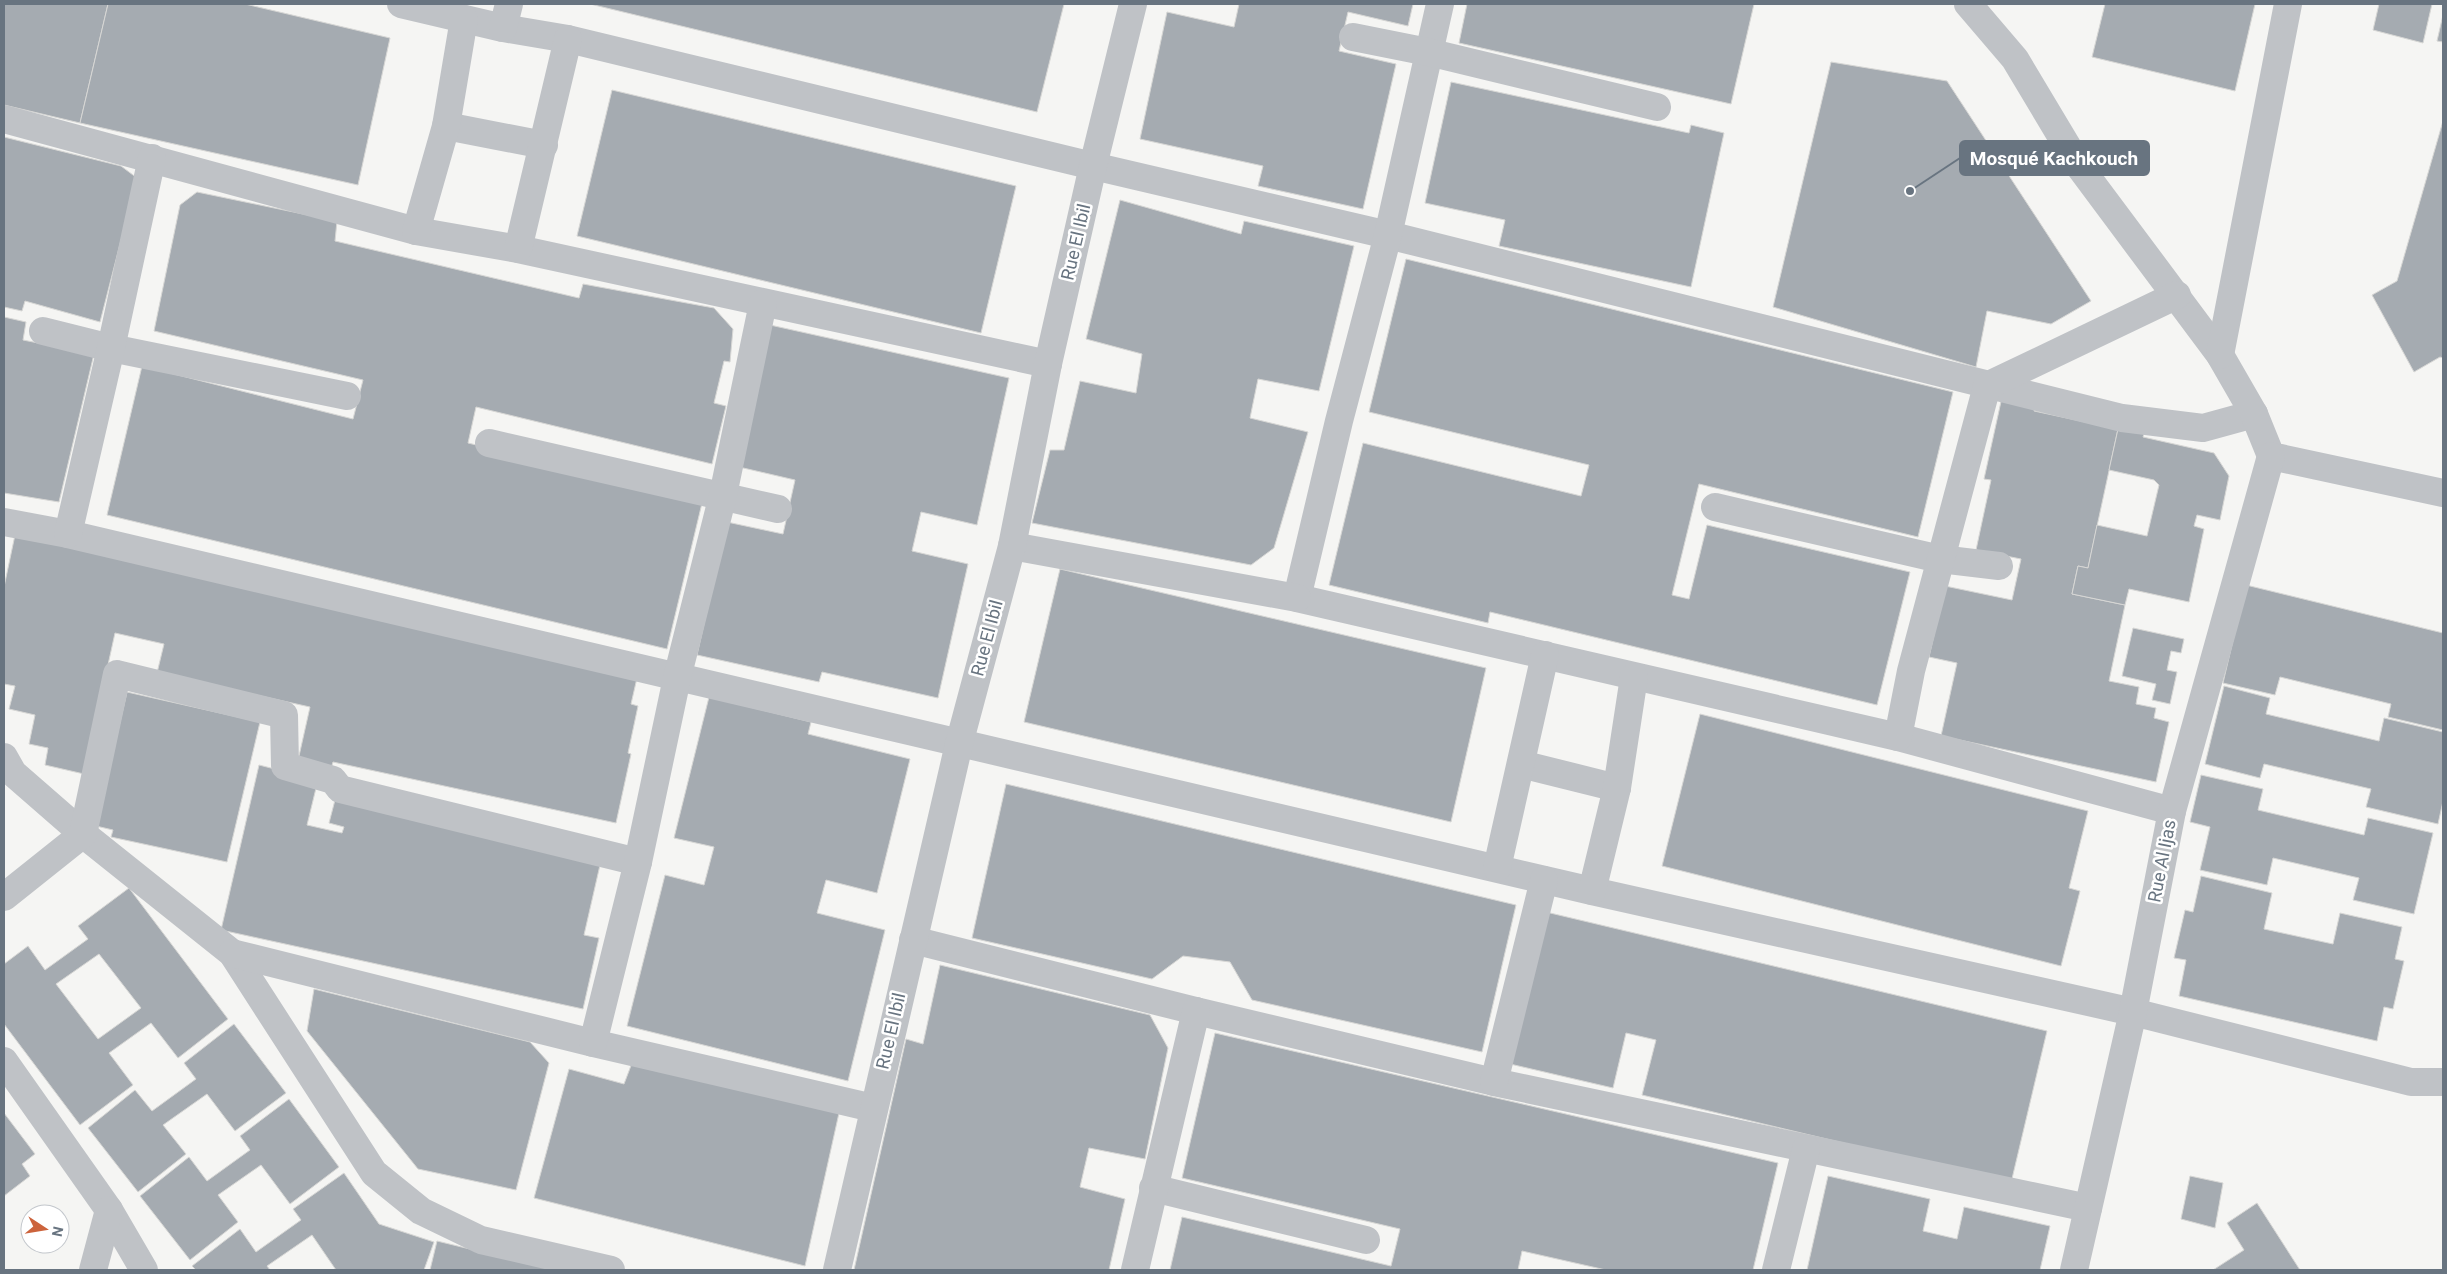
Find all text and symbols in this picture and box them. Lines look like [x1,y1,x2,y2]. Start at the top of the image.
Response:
callout: Mosqué Kachkouch [1960,141,2149,175]
text: Mosqué Kachkouch [1970,147,2138,170]
street label: Rue El Ibil [1057,202,1095,282]
street label: Rue El Ibil [966,598,1007,678]
street label: Rue Al Ijas [2143,818,2180,904]
street label: Rue El Ibil [872,991,910,1071]
north arrow [20,1204,70,1254]
text: N [49,1225,67,1238]

